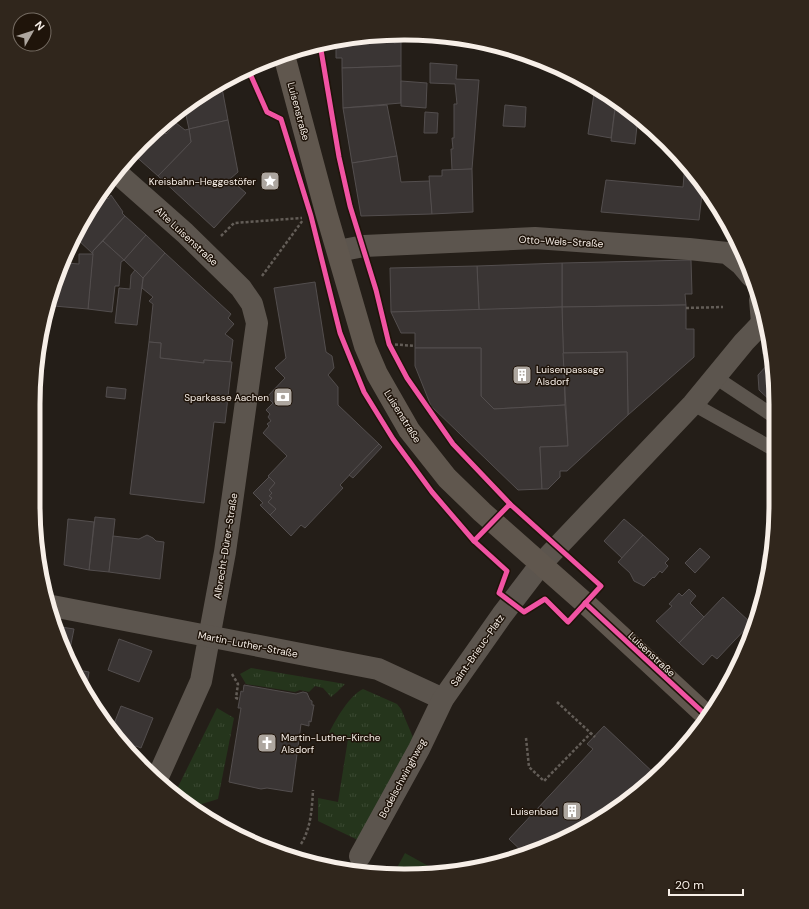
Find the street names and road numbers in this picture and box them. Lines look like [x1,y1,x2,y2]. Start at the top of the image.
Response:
street label: Luisenstraße [284,81,313,142]
street label: Alte Luisenstraße [153,204,221,269]
street label: Otto-Wels-Straße [518,233,604,250]
street label: Luisenstraße [381,387,424,445]
street label: Albrecht-Dürer-Straße [211,492,240,600]
street label: Saint-Brieuc-Platz [448,611,507,689]
street label: Martin-Luther-Straße [197,628,299,661]
street label: Luisenstraße [625,629,678,680]
street label: Bodelschwinghweg [376,736,429,820]

